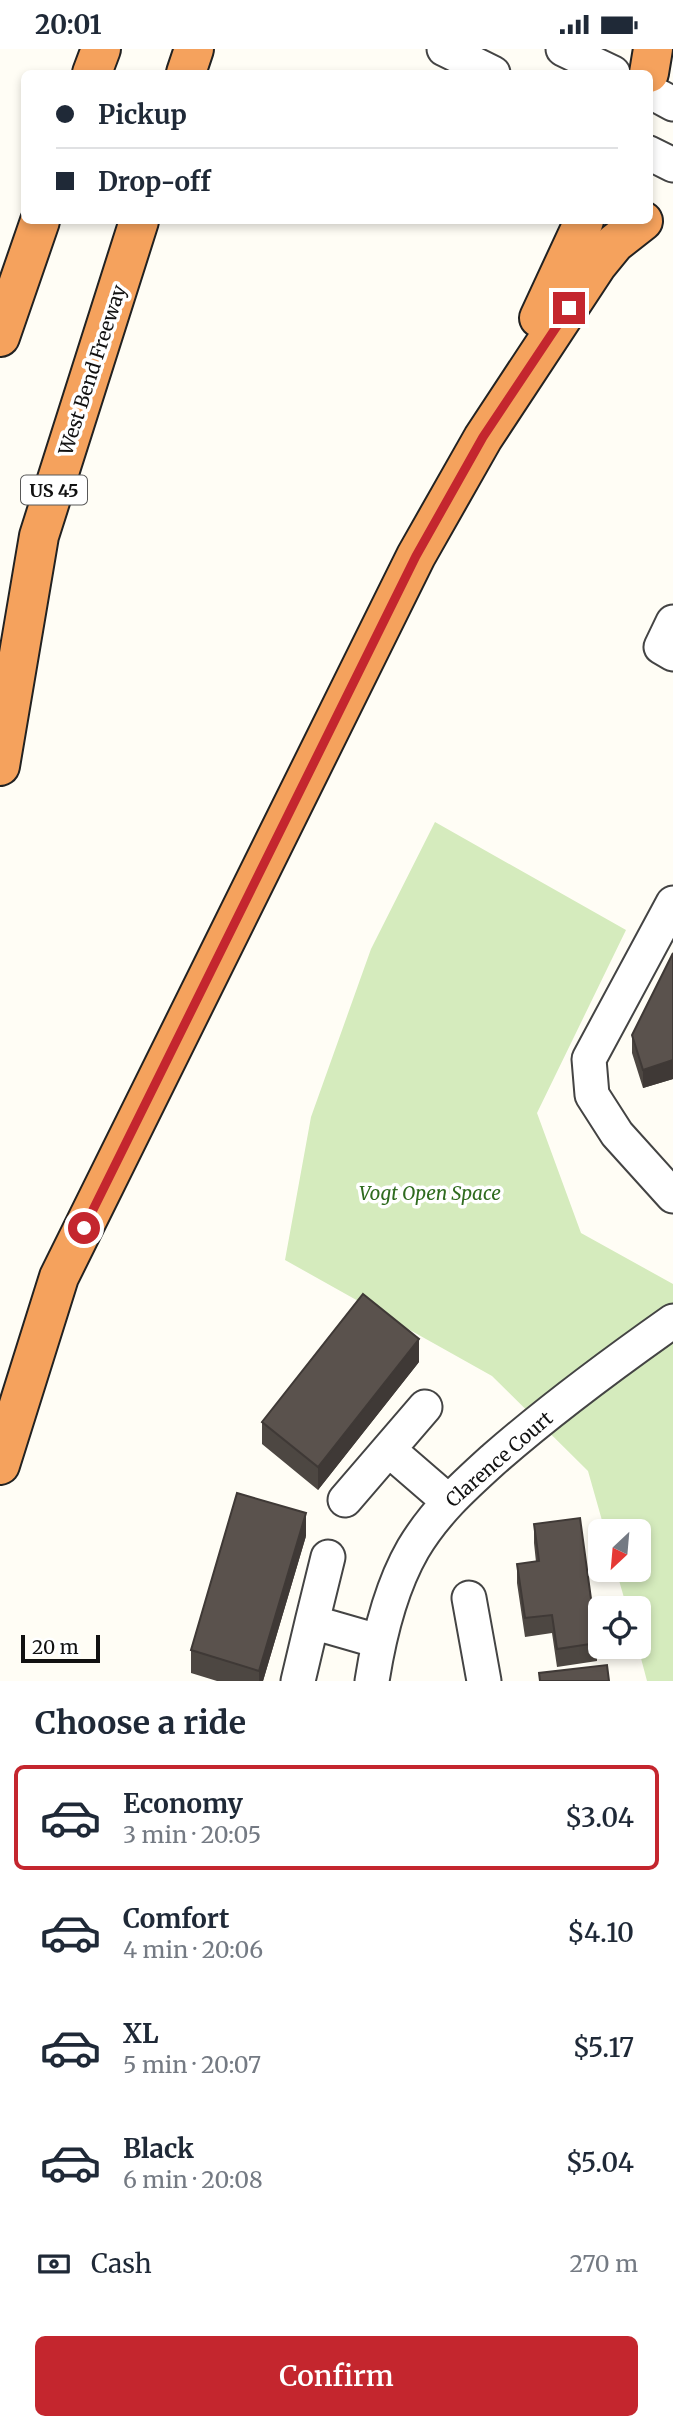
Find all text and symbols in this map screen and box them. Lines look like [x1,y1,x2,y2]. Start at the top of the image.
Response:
text: 20:01 [35,8,102,41]
text: Pickup [98,98,187,131]
text: Drop-off [98,165,211,198]
street label: West Bend Freeway [53,282,131,459]
route end [553,292,585,324]
road number: US 45 [21,475,87,505]
park label: Vogt Open Space [359,1181,501,1205]
route start [68,1212,100,1244]
street label: Clarence Court [441,1406,558,1512]
north arrow [588,1519,651,1582]
map controls [588,1519,651,1659]
button: locate [588,1596,651,1659]
scale bar [21,1632,100,1664]
text: 20 m [32,1635,79,1659]
text: Choose a ride [35,1703,246,1743]
icon: car [39,1786,102,1849]
text: Economy [123,1787,243,1820]
text: $3.04 [565,1801,634,1834]
text: 3 min · 20:05 [123,1820,261,1849]
icon: car [39,1901,102,1964]
text: Comfort [123,1902,229,1935]
text: $4.10 [567,1916,634,1949]
text: 4 min · 20:06 [123,1935,263,1964]
icon: car [39,2016,102,2079]
text: XL [123,2017,159,2050]
text: $5.17 [573,2031,634,2064]
text: 5 min · 20:07 [123,2050,261,2079]
icon: car [39,2131,102,2194]
text: Black [123,2132,194,2165]
text: $5.04 [566,2146,634,2179]
text: 6 min · 20:08 [123,2165,263,2194]
icon: cash [35,2245,73,2283]
text: Cash [91,2247,152,2280]
text: 270 m [570,2249,638,2278]
button: Confirm [35,2336,638,2416]

